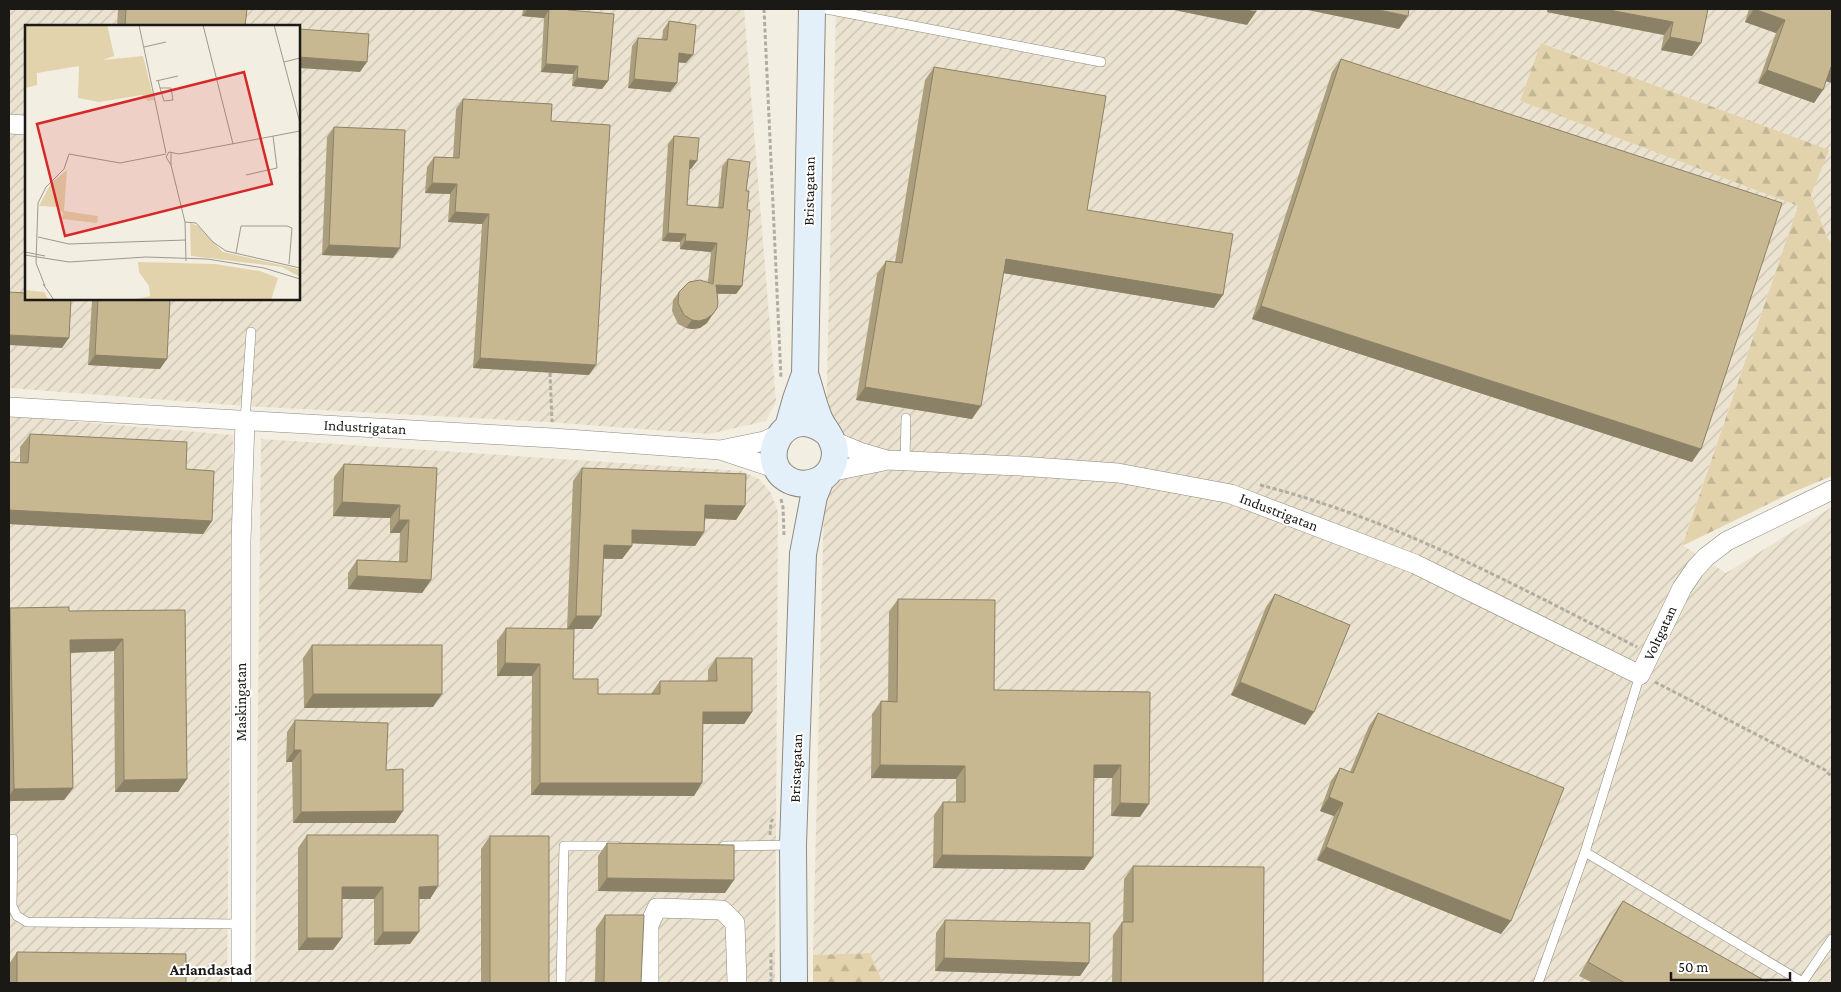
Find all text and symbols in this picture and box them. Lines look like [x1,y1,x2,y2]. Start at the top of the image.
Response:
inset map [25,25,300,300]
street label: Bristagatan [800,156,819,226]
street label: Industrigatan [323,417,407,438]
street label: Industrigatan [1237,490,1320,535]
street label: Voltgatan [1640,603,1680,663]
street label: Maskingatan [233,663,250,741]
street label: Bristagatan [787,733,806,803]
scale bar [1671,950,1790,982]
text: 50 m [1678,959,1708,975]
district label: Arlandastad [169,961,253,978]

